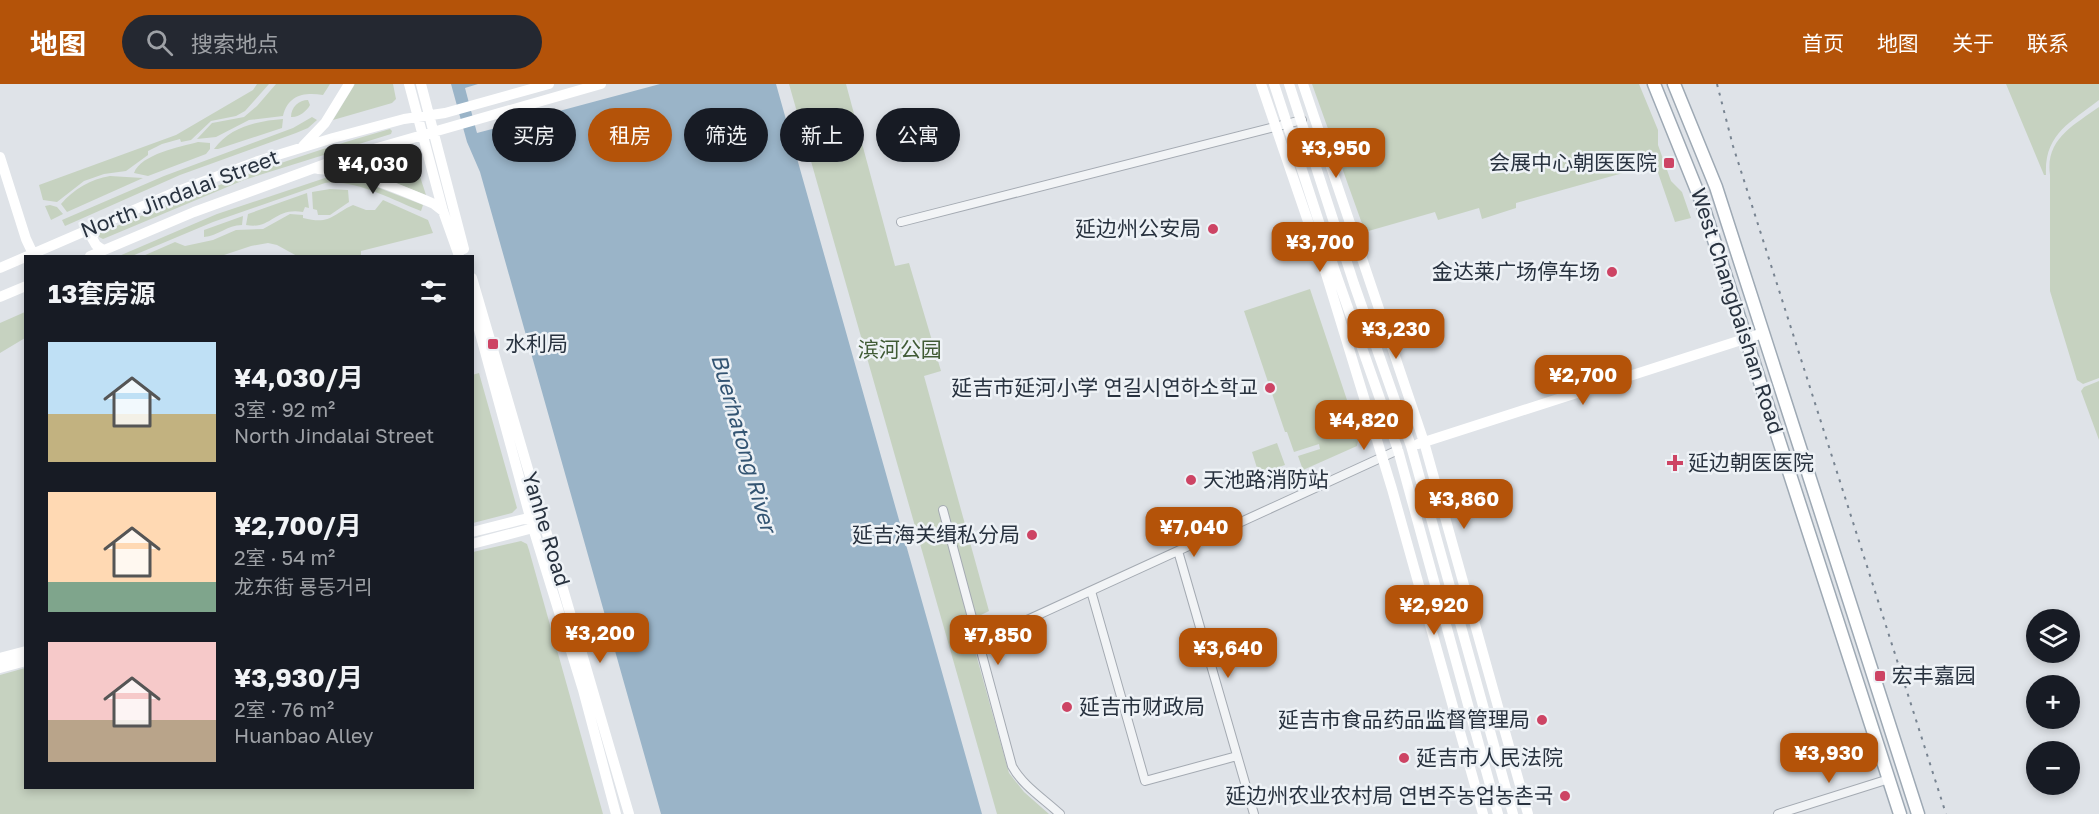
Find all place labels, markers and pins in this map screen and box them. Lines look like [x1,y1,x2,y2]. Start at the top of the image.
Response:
pin: ¥3,950 [1287,128,1385,179]
pin: ¥4,030 [324,144,422,195]
place label: 会展中心朝医医院 [1489,149,1657,175]
marker: 会展中心朝医医院 [1662,156,1676,170]
place label: 延边州公安局 [1075,215,1201,241]
marker: 延边州公安局 [1206,222,1220,236]
pin: ¥3,700 [1271,222,1369,273]
place label: 金达莱广场停车场 [1432,258,1600,284]
marker: 金达莱广场停车场 [1605,265,1619,279]
pin: ¥3,230 [1347,309,1445,360]
place label: 水利局 [505,330,568,356]
marker: 水利局 [486,337,500,351]
pin: ¥2,700 [1534,355,1632,406]
place label: 延吉市延河小学 연길시연하소학교 [951,374,1258,400]
marker: 延吉市延河小学 연길시연하소학교 [1263,381,1277,395]
pin: ¥4,820 [1315,400,1413,451]
place label: 延边朝医医院 [1688,449,1814,475]
marker: 延边朝医医院 [1666,454,1684,472]
place label: 天池路消防站 [1203,466,1329,492]
marker: 天池路消防站 [1184,473,1198,487]
pin: ¥3,860 [1415,479,1513,530]
pin: ¥7,040 [1145,507,1243,558]
place label: 延吉海关缉私分局 [852,521,1020,547]
marker: 延吉海关缉私分局 [1025,528,1039,542]
pin: ¥2,920 [1385,585,1483,636]
pin: ¥3,200 [551,613,649,664]
pin: ¥7,850 [949,615,1047,666]
pin: ¥3,640 [1179,628,1277,679]
place label: 宏丰嘉园 [1892,662,1976,688]
marker: 宏丰嘉园 [1873,669,1887,683]
place label: 延吉市财政局 [1079,693,1205,719]
marker: 延吉市财政局 [1060,700,1074,714]
place label: 延吉市食品药品监督管理局 [1278,706,1530,732]
marker: 延吉市食品药品监督管理局 [1535,713,1549,727]
pin: ¥3,930 [1780,733,1878,784]
place label: 延吉市人民法院 [1416,744,1563,770]
marker: 延吉市人民法院 [1397,751,1411,765]
place label: 延边州农业农村局 연변주농업농촌국 [1225,782,1553,808]
marker: 延边州农业农村局 연변주농업농촌국 [1558,789,1572,803]

